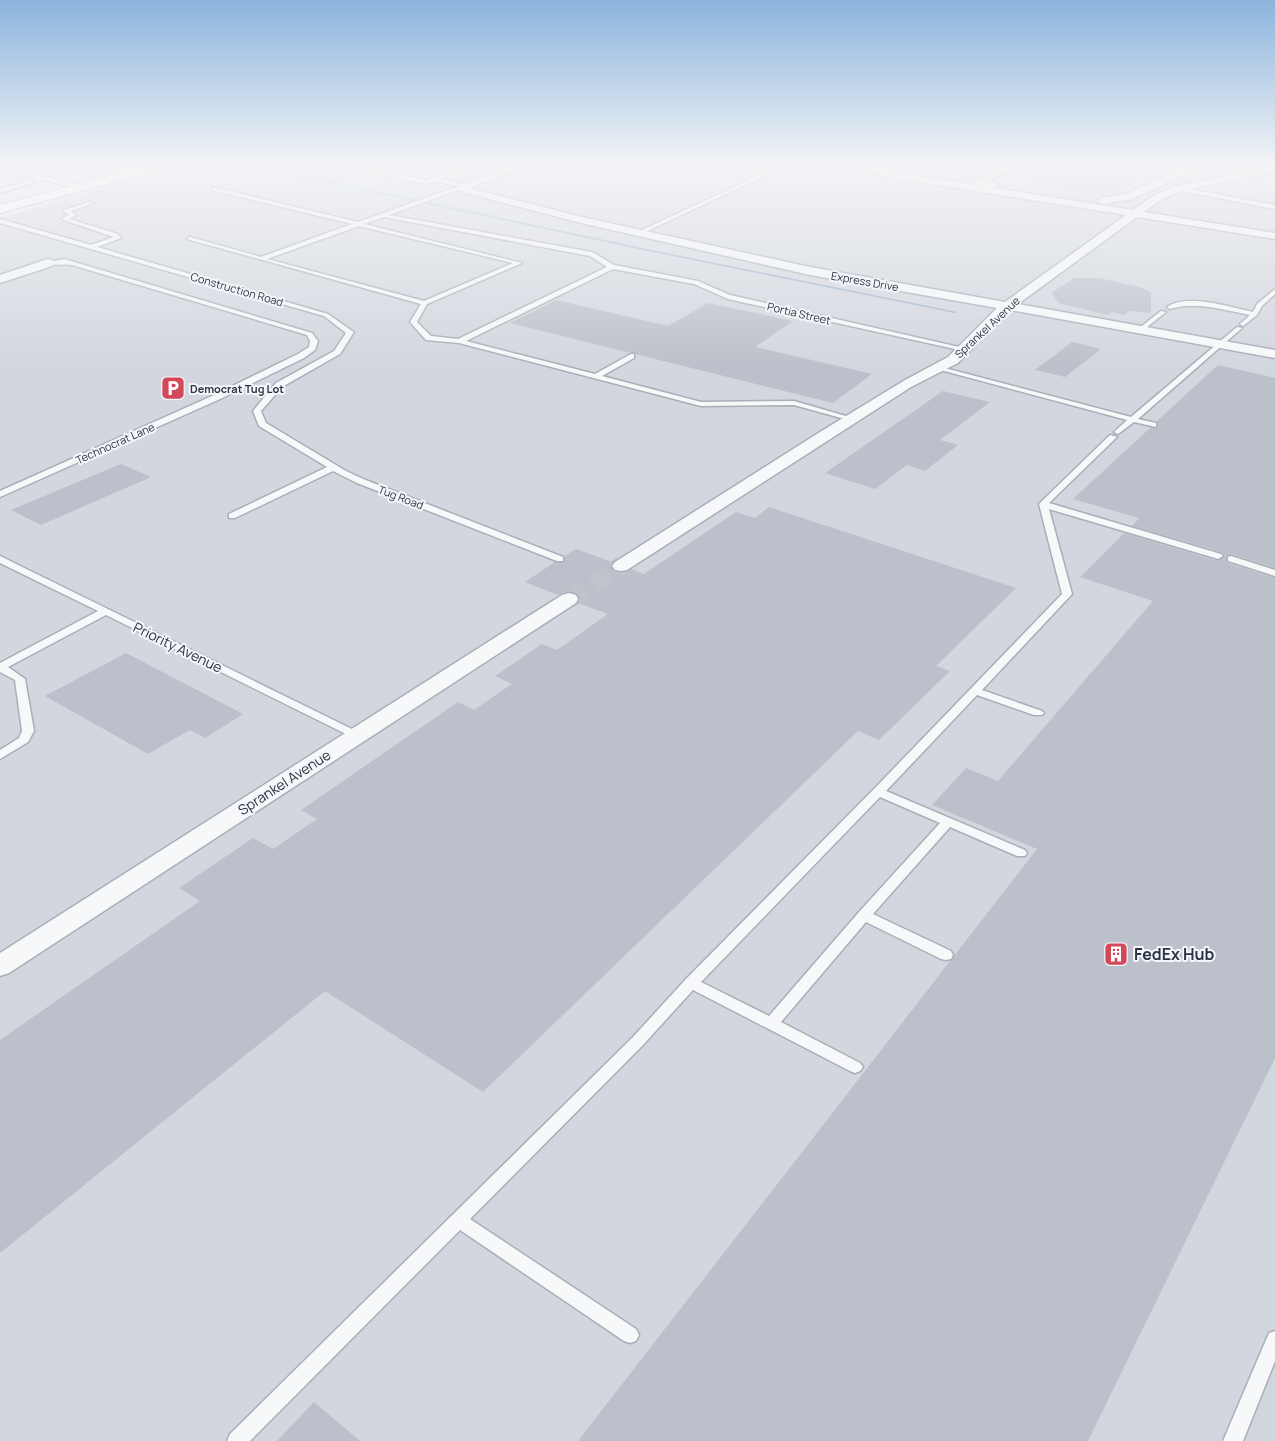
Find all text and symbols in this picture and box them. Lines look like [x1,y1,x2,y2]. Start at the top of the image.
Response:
street label: Express Drive [830,268,901,294]
street label: Construction Road [189,269,285,309]
street label: Sprankel Avenue [951,293,1023,361]
street label: Portia Street [766,298,832,328]
parking icon: Democrat Tug Lot [160,375,186,401]
place label: Democrat Tug Lot [190,381,284,396]
street label: Technocrat Lane [73,419,157,467]
street label: Tug Road [376,482,426,512]
street label: Priority Avenue [130,617,226,677]
street label: Sprankel Avenue [234,745,334,819]
building icon: FedEx Hub [1103,941,1129,967]
place label: FedEx Hub [1134,943,1215,965]

